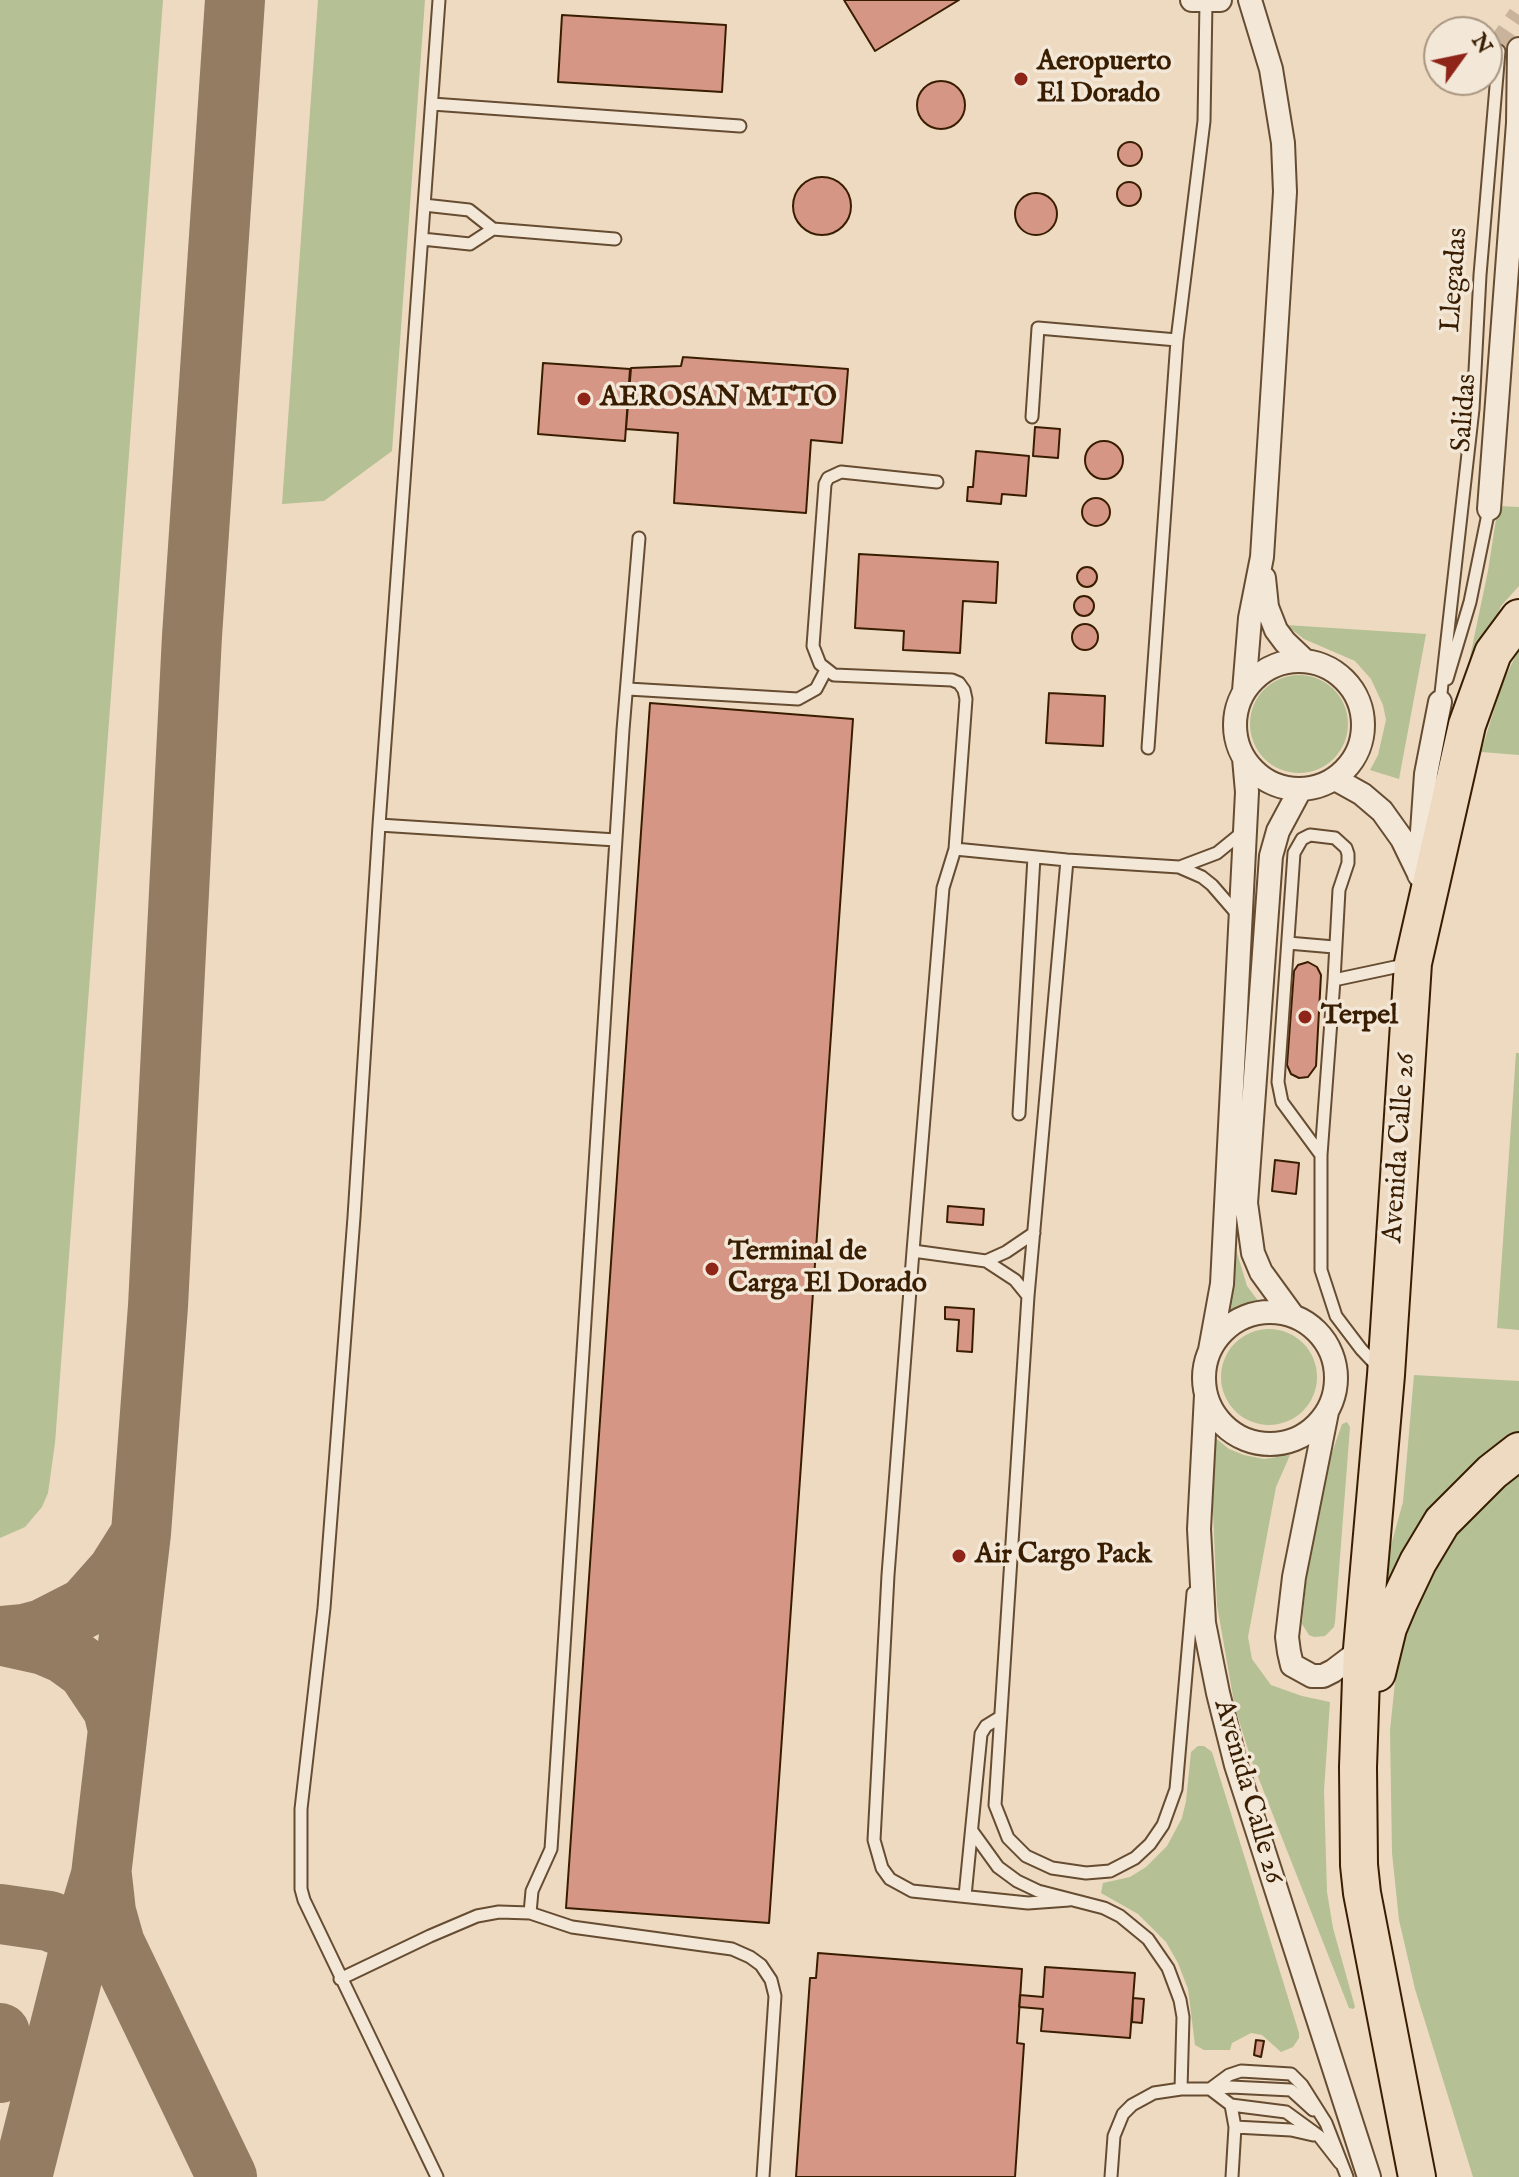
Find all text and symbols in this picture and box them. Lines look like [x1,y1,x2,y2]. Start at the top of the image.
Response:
north arrow [1423,16,1503,96]
text: N [1465,28,1498,60]
place label: Aeropuerto El Dorado [1037,46,1171,112]
marker: Aeropuerto El Dorado [1012,70,1030,88]
street label: Llegadas [1436,227,1476,333]
street label: Salidas [1447,373,1485,453]
place label: AEROSAN MTTO [600,382,837,416]
marker: AEROSAN MTTO [575,390,593,408]
place label: Terpel [1321,1000,1398,1034]
marker: Terpel [1296,1008,1314,1026]
street label: Avenida Calle 26 [1378,1052,1424,1244]
place label: Terminal de Carga El Dorado [728,1236,927,1302]
marker: Terminal de Carga El Dorado [703,1260,721,1278]
place label: Air Cargo Pack [975,1539,1152,1573]
marker: Air Cargo Pack [950,1547,968,1565]
street label: Avenida Calle 26 [1205,1696,1289,1888]

